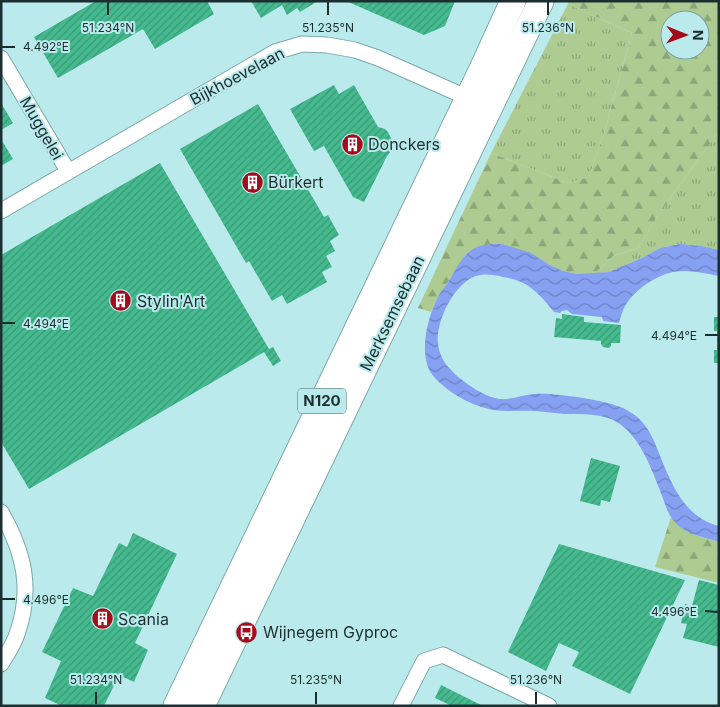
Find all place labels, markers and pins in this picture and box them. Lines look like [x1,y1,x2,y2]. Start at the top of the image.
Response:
building icon: Donckers [340,132,364,156]
place label: Donckers [368,134,440,154]
building icon: Bürkert [240,170,264,194]
place label: Bürkert [268,172,323,192]
building icon: Stylin'Art [109,289,133,313]
place label: Stylin'Art [137,291,205,311]
building icon: Scania [90,607,114,631]
place label: Scania [118,609,169,629]
bus stop icon: Wijnegem Gyproc [235,620,259,644]
place label: Wijnegem Gyproc [263,622,398,642]

